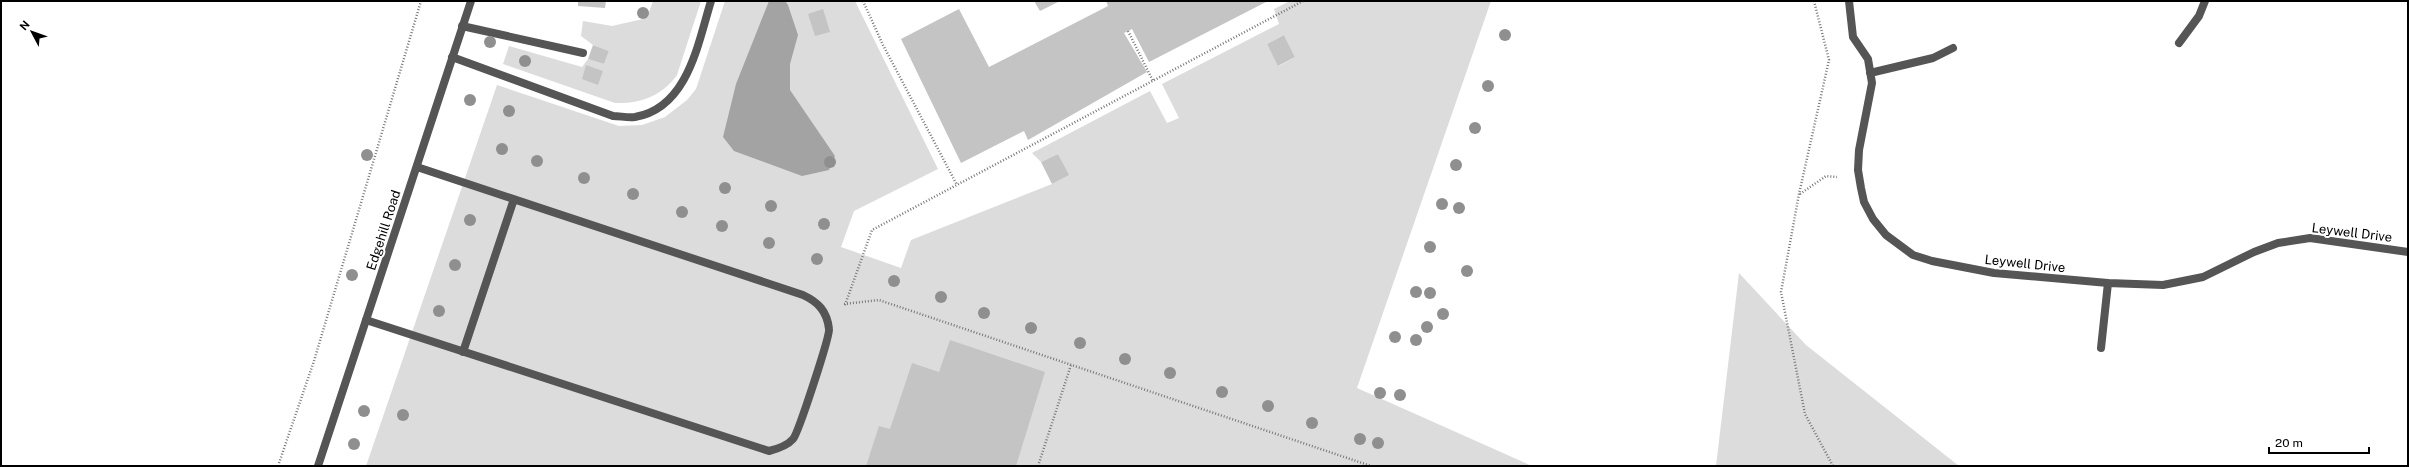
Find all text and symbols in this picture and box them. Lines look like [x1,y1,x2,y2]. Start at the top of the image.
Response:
north arrow [12,12,52,52]
text: N [17,18,32,33]
street label: Edgehill Road [363,188,403,272]
street label: Leywell Drive [2311,220,2393,245]
street label: Leywell Drive [1984,252,2066,275]
scale bar [2269,429,2369,455]
text: 20 m [2275,436,2303,450]

